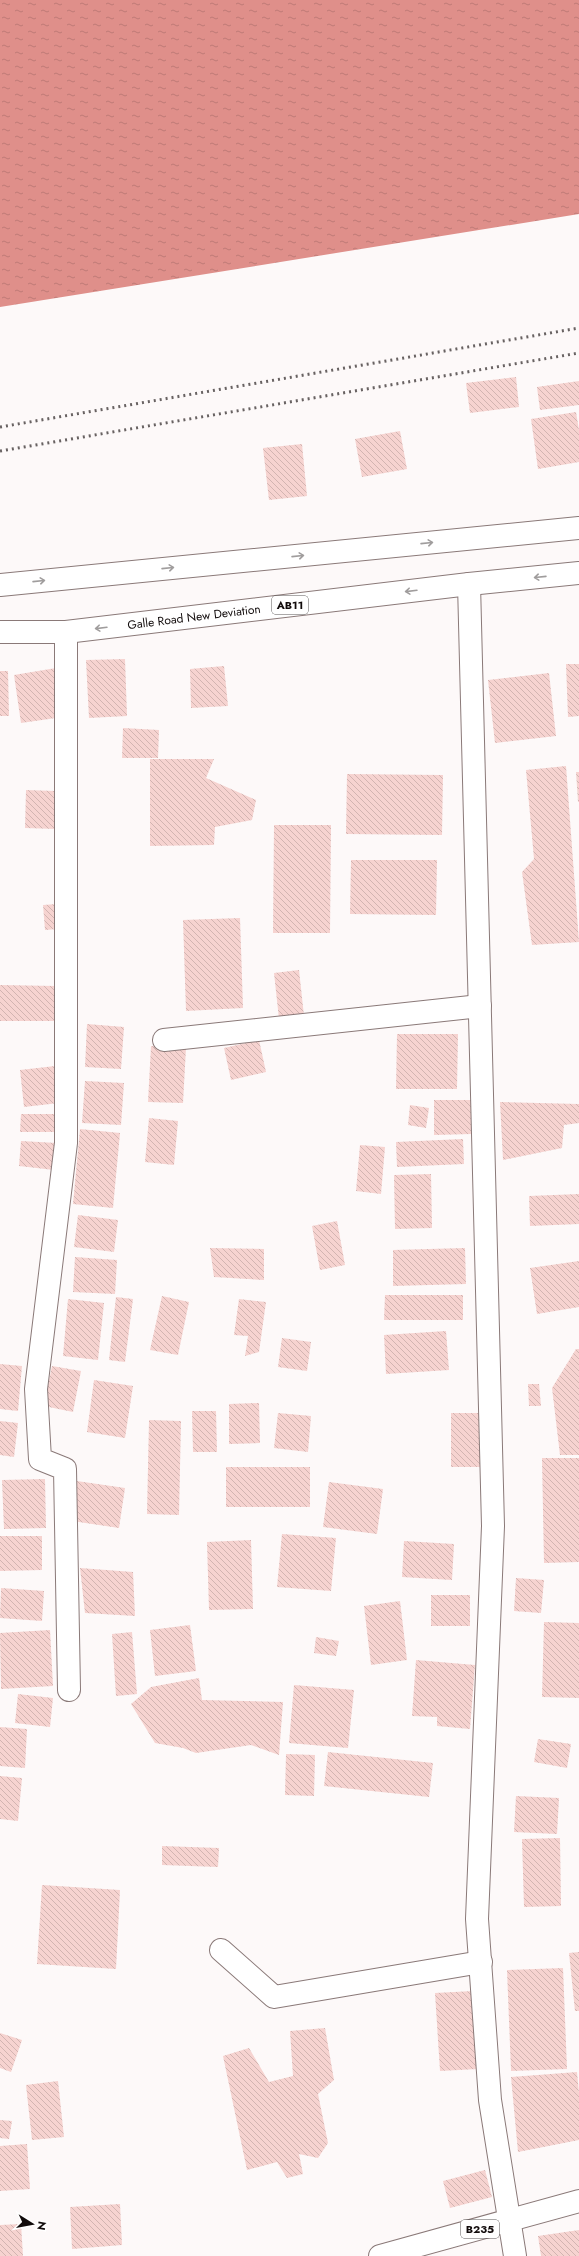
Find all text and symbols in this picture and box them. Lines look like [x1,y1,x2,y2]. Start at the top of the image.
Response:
one-way arrow [420,539,433,547]
one-way arrow [291,552,304,559]
one-way arrow [161,565,174,572]
one-way arrow [534,573,547,581]
one-way arrow [32,577,45,585]
one-way arrow [405,587,418,595]
road number: AB11 [272,596,308,614]
street label: Galle Road New Deviation [126,600,262,634]
one-way arrow [95,624,108,632]
north arrow [12,2204,52,2244]
text: N [33,2220,51,2232]
road number: B235 [461,2220,499,2238]

